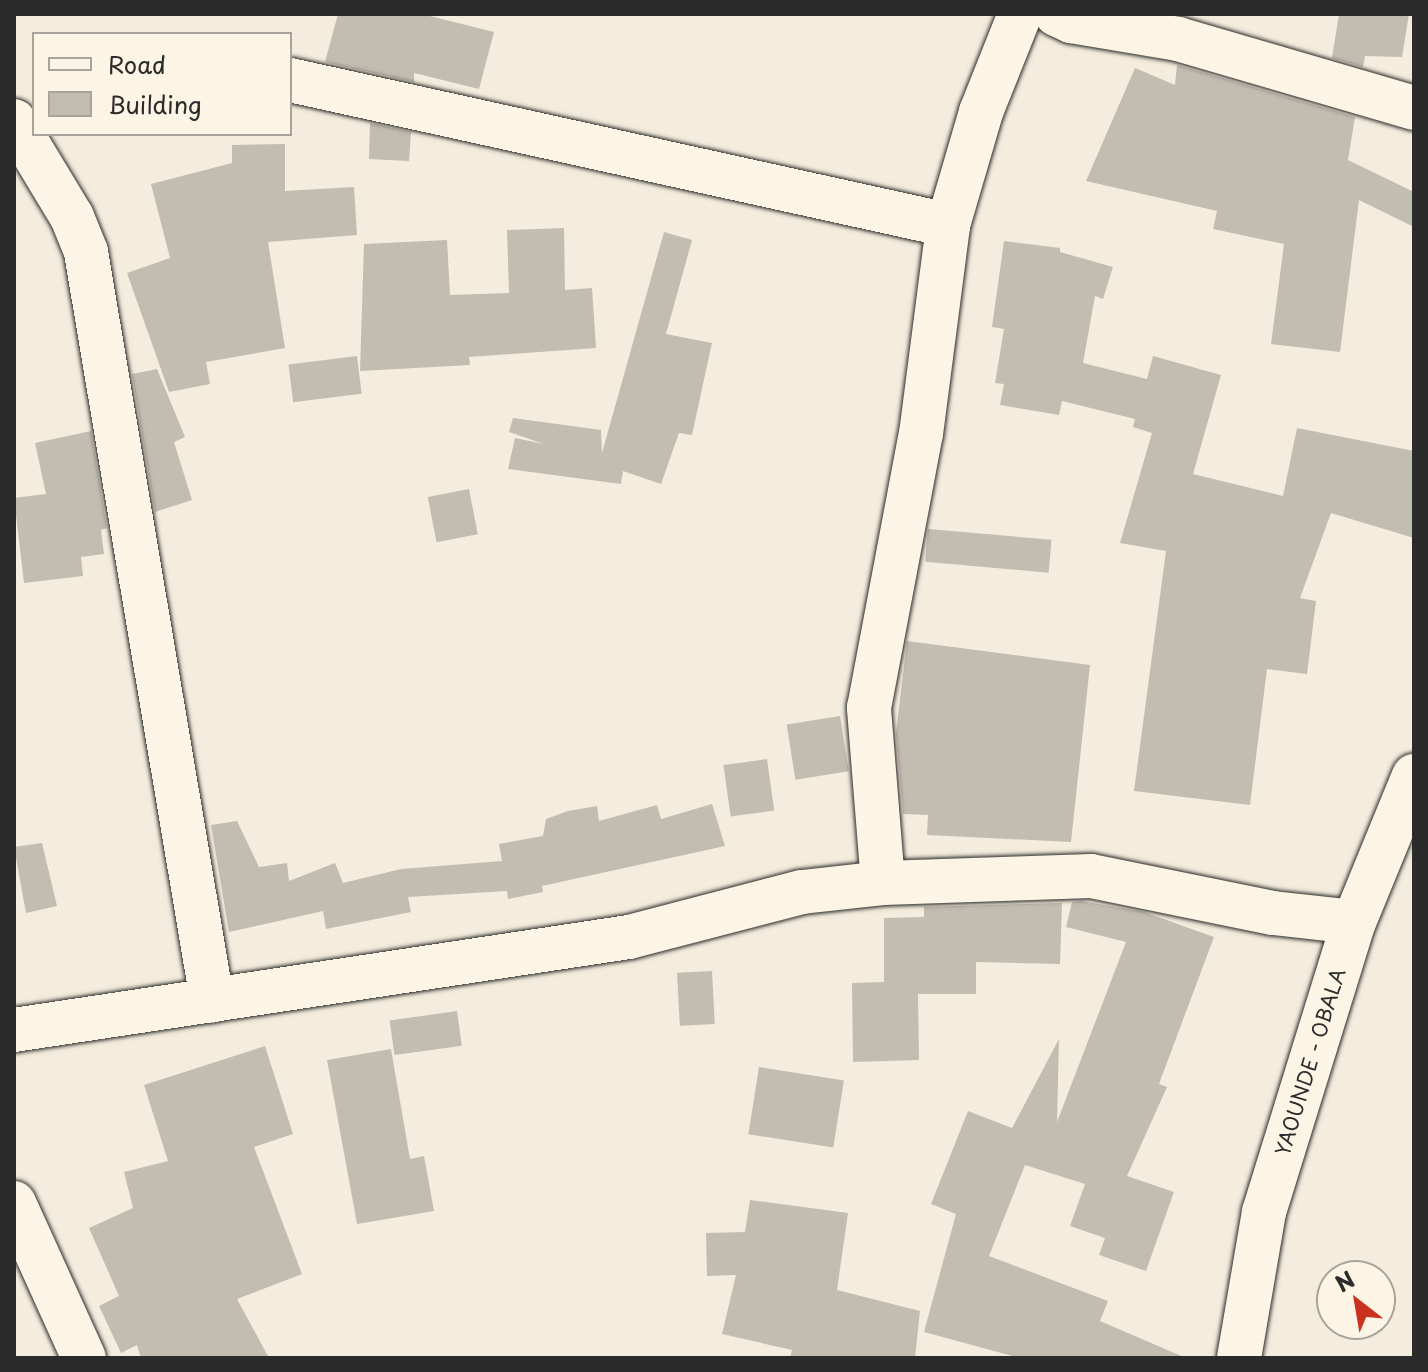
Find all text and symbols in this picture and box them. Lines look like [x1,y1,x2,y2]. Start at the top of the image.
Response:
legend [32,32,292,136]
text: Road [108,46,166,82]
text: Building [108,86,202,122]
street label: YAOUNDE - OBALA [1270,966,1350,1158]
north arrow [1316,1260,1396,1340]
text: N [1328,1262,1360,1299]

